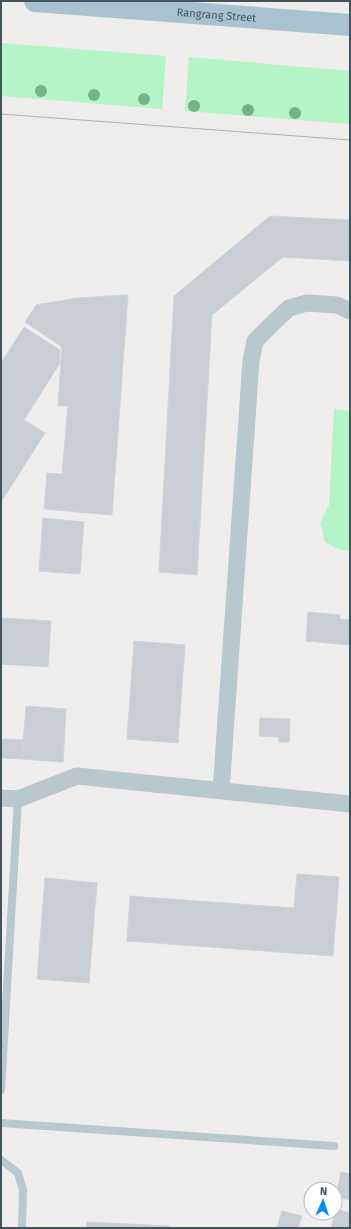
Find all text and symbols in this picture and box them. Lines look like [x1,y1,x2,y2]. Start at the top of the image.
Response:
street label: Rangrang Street [176,5,257,24]
north arrow [303,1181,343,1221]
text: N [320,1185,327,1198]

